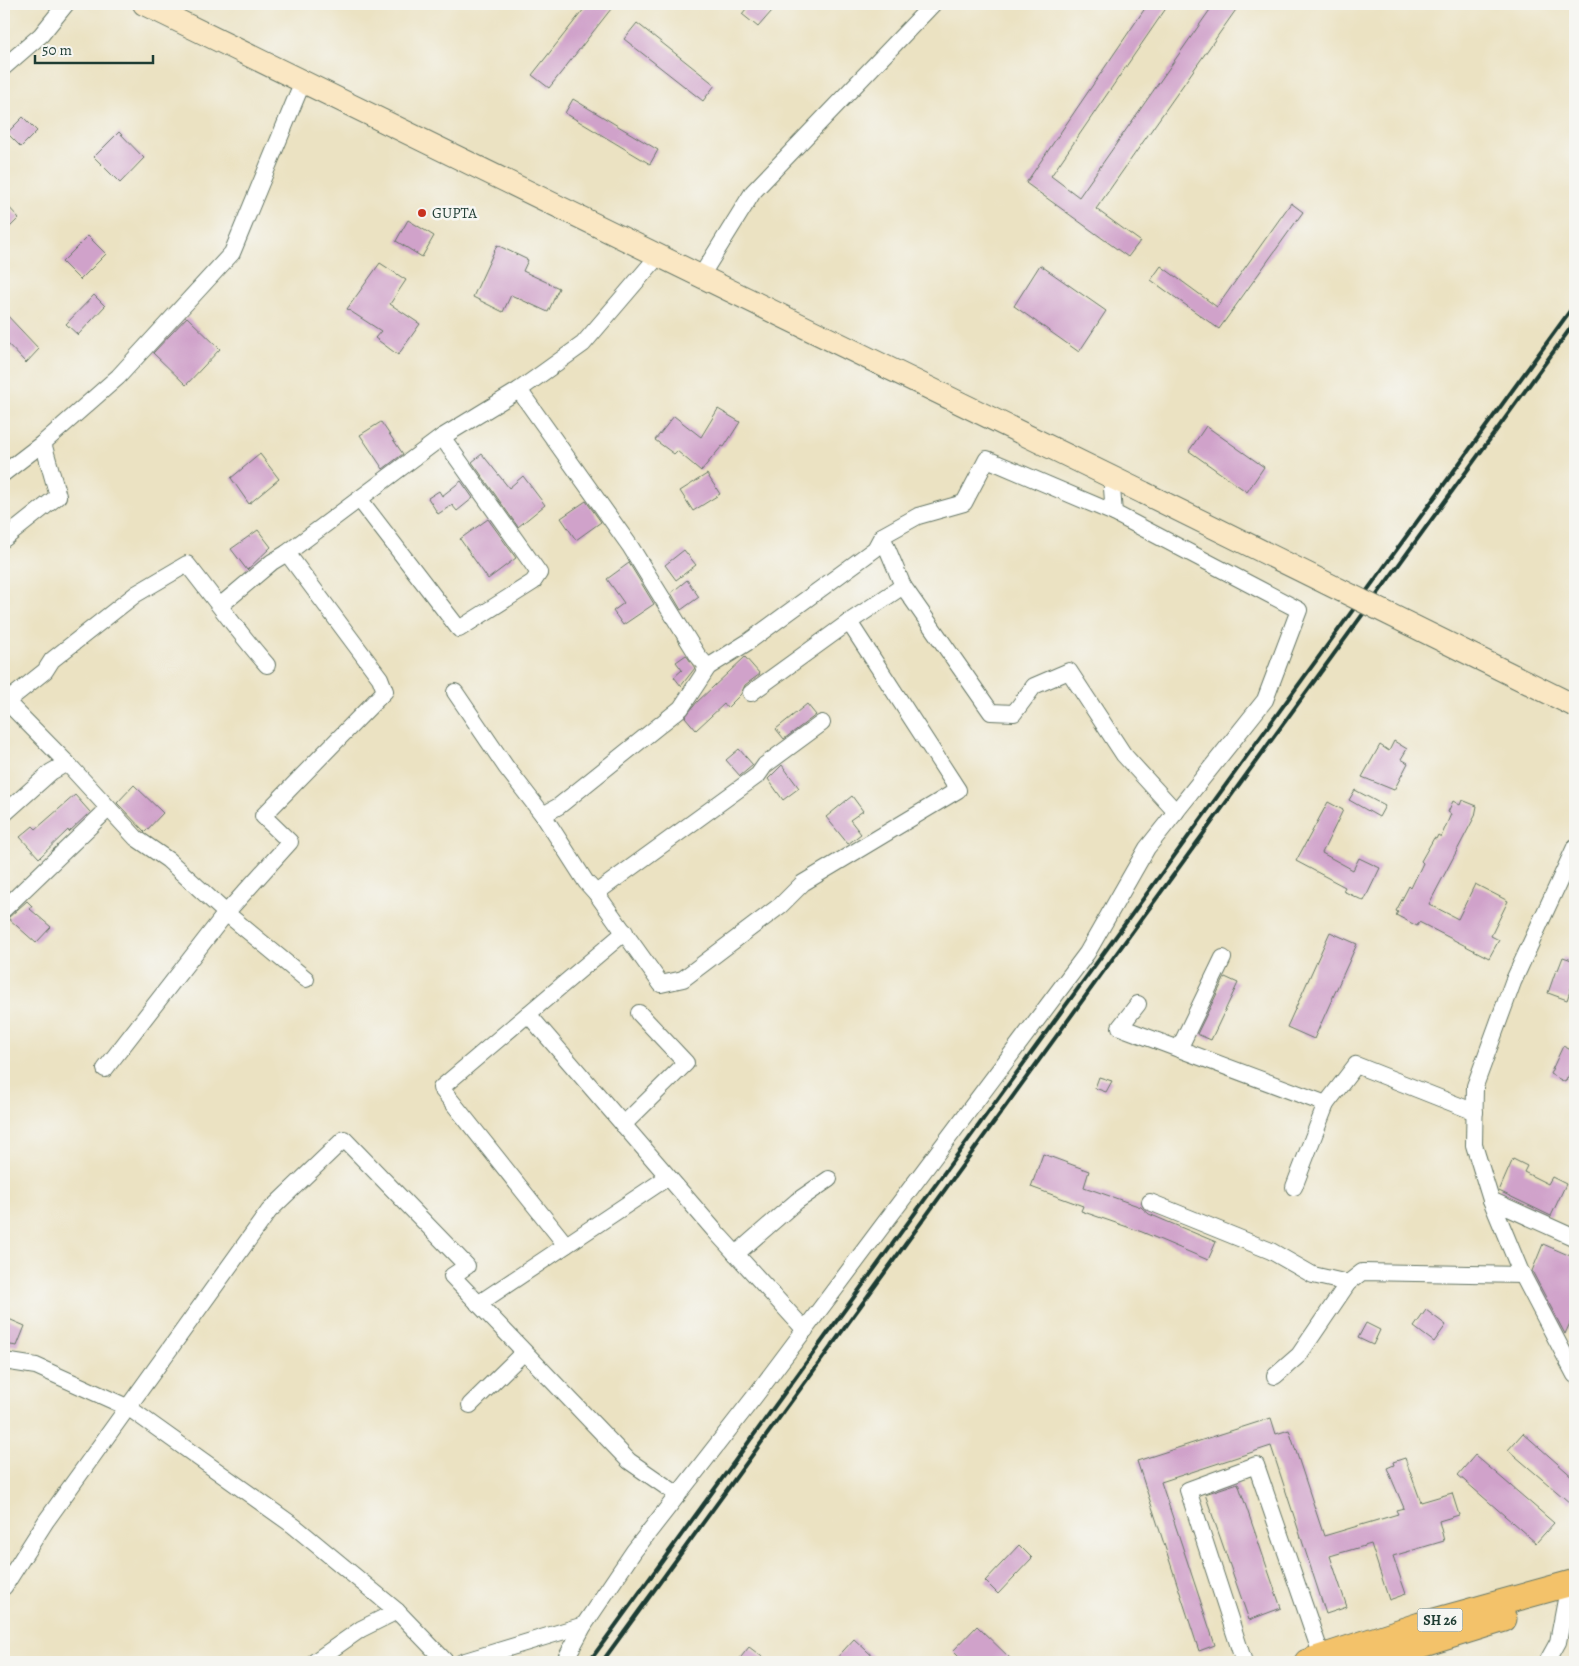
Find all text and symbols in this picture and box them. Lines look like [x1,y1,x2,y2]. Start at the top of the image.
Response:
scale bar [35,32,152,64]
text: 50 m [42,40,72,60]
place label: GUPTA [432,203,477,223]
marker: GUPTA [416,207,428,219]
road number: SH 26 [1418,1608,1462,1632]

